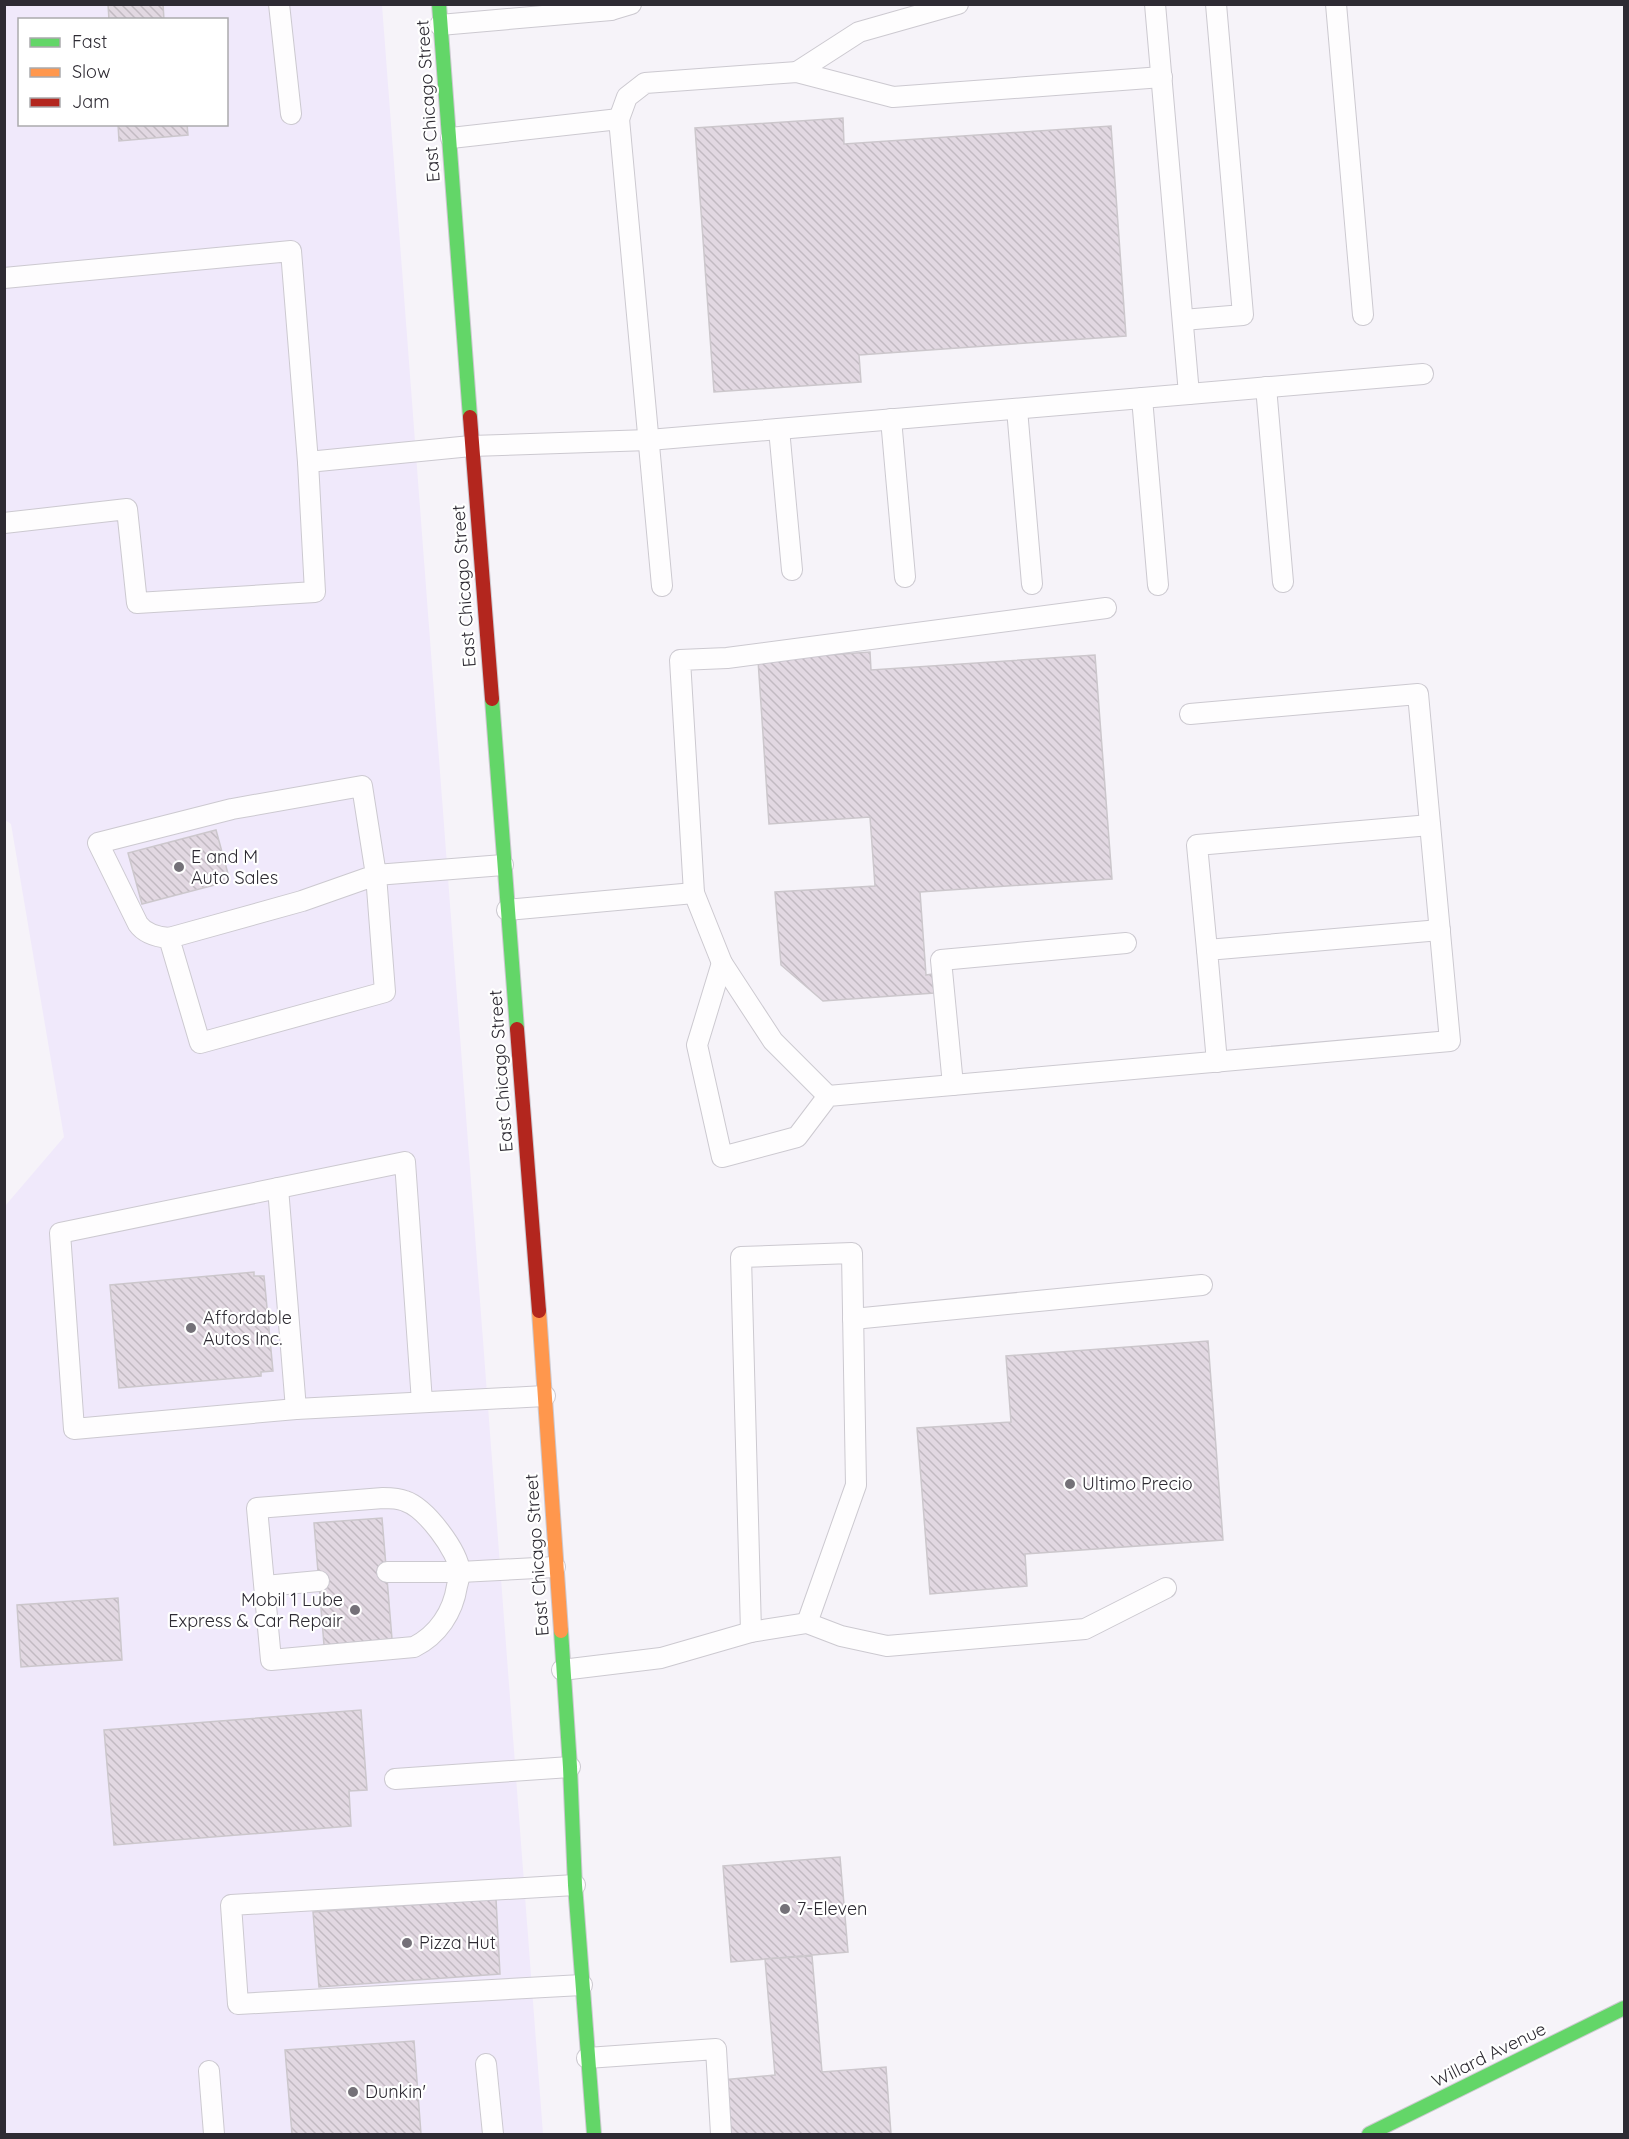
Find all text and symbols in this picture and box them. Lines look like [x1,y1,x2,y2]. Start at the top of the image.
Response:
legend [18,18,228,126]
street label: East Chicago Street [410,19,445,183]
text: Fast [72,30,107,53]
text: Slow [72,60,110,83]
text: Jam [72,90,110,113]
street label: East Chicago Street [446,504,481,668]
place label: E and M Auto Sales [191,845,278,889]
marker: E and M Auto Sales [172,860,186,874]
street label: East Chicago Street [483,989,518,1153]
place label: Affordable Autos Inc. [203,1306,292,1350]
marker: Affordable Autos Inc. [184,1321,198,1335]
place label: Ultimo Precio [1082,1472,1193,1495]
street label: East Chicago Street [519,1473,554,1637]
marker: Ultimo Precio [1063,1477,1077,1491]
place label: Mobil 1 Lube Express & Car Repair [168,1588,343,1632]
marker: Mobil 1 Lube Express & Car Repair [348,1603,362,1617]
place label: 7-Eleven [797,1897,868,1920]
marker: 7-Eleven [778,1902,792,1916]
place label: Pizza Hut [419,1931,496,1954]
marker: Pizza Hut [400,1936,414,1950]
street label: Willard Avenue [1428,2017,1550,2092]
place label: Dunkin' [365,2080,426,2103]
marker: Dunkin' [346,2085,360,2099]

